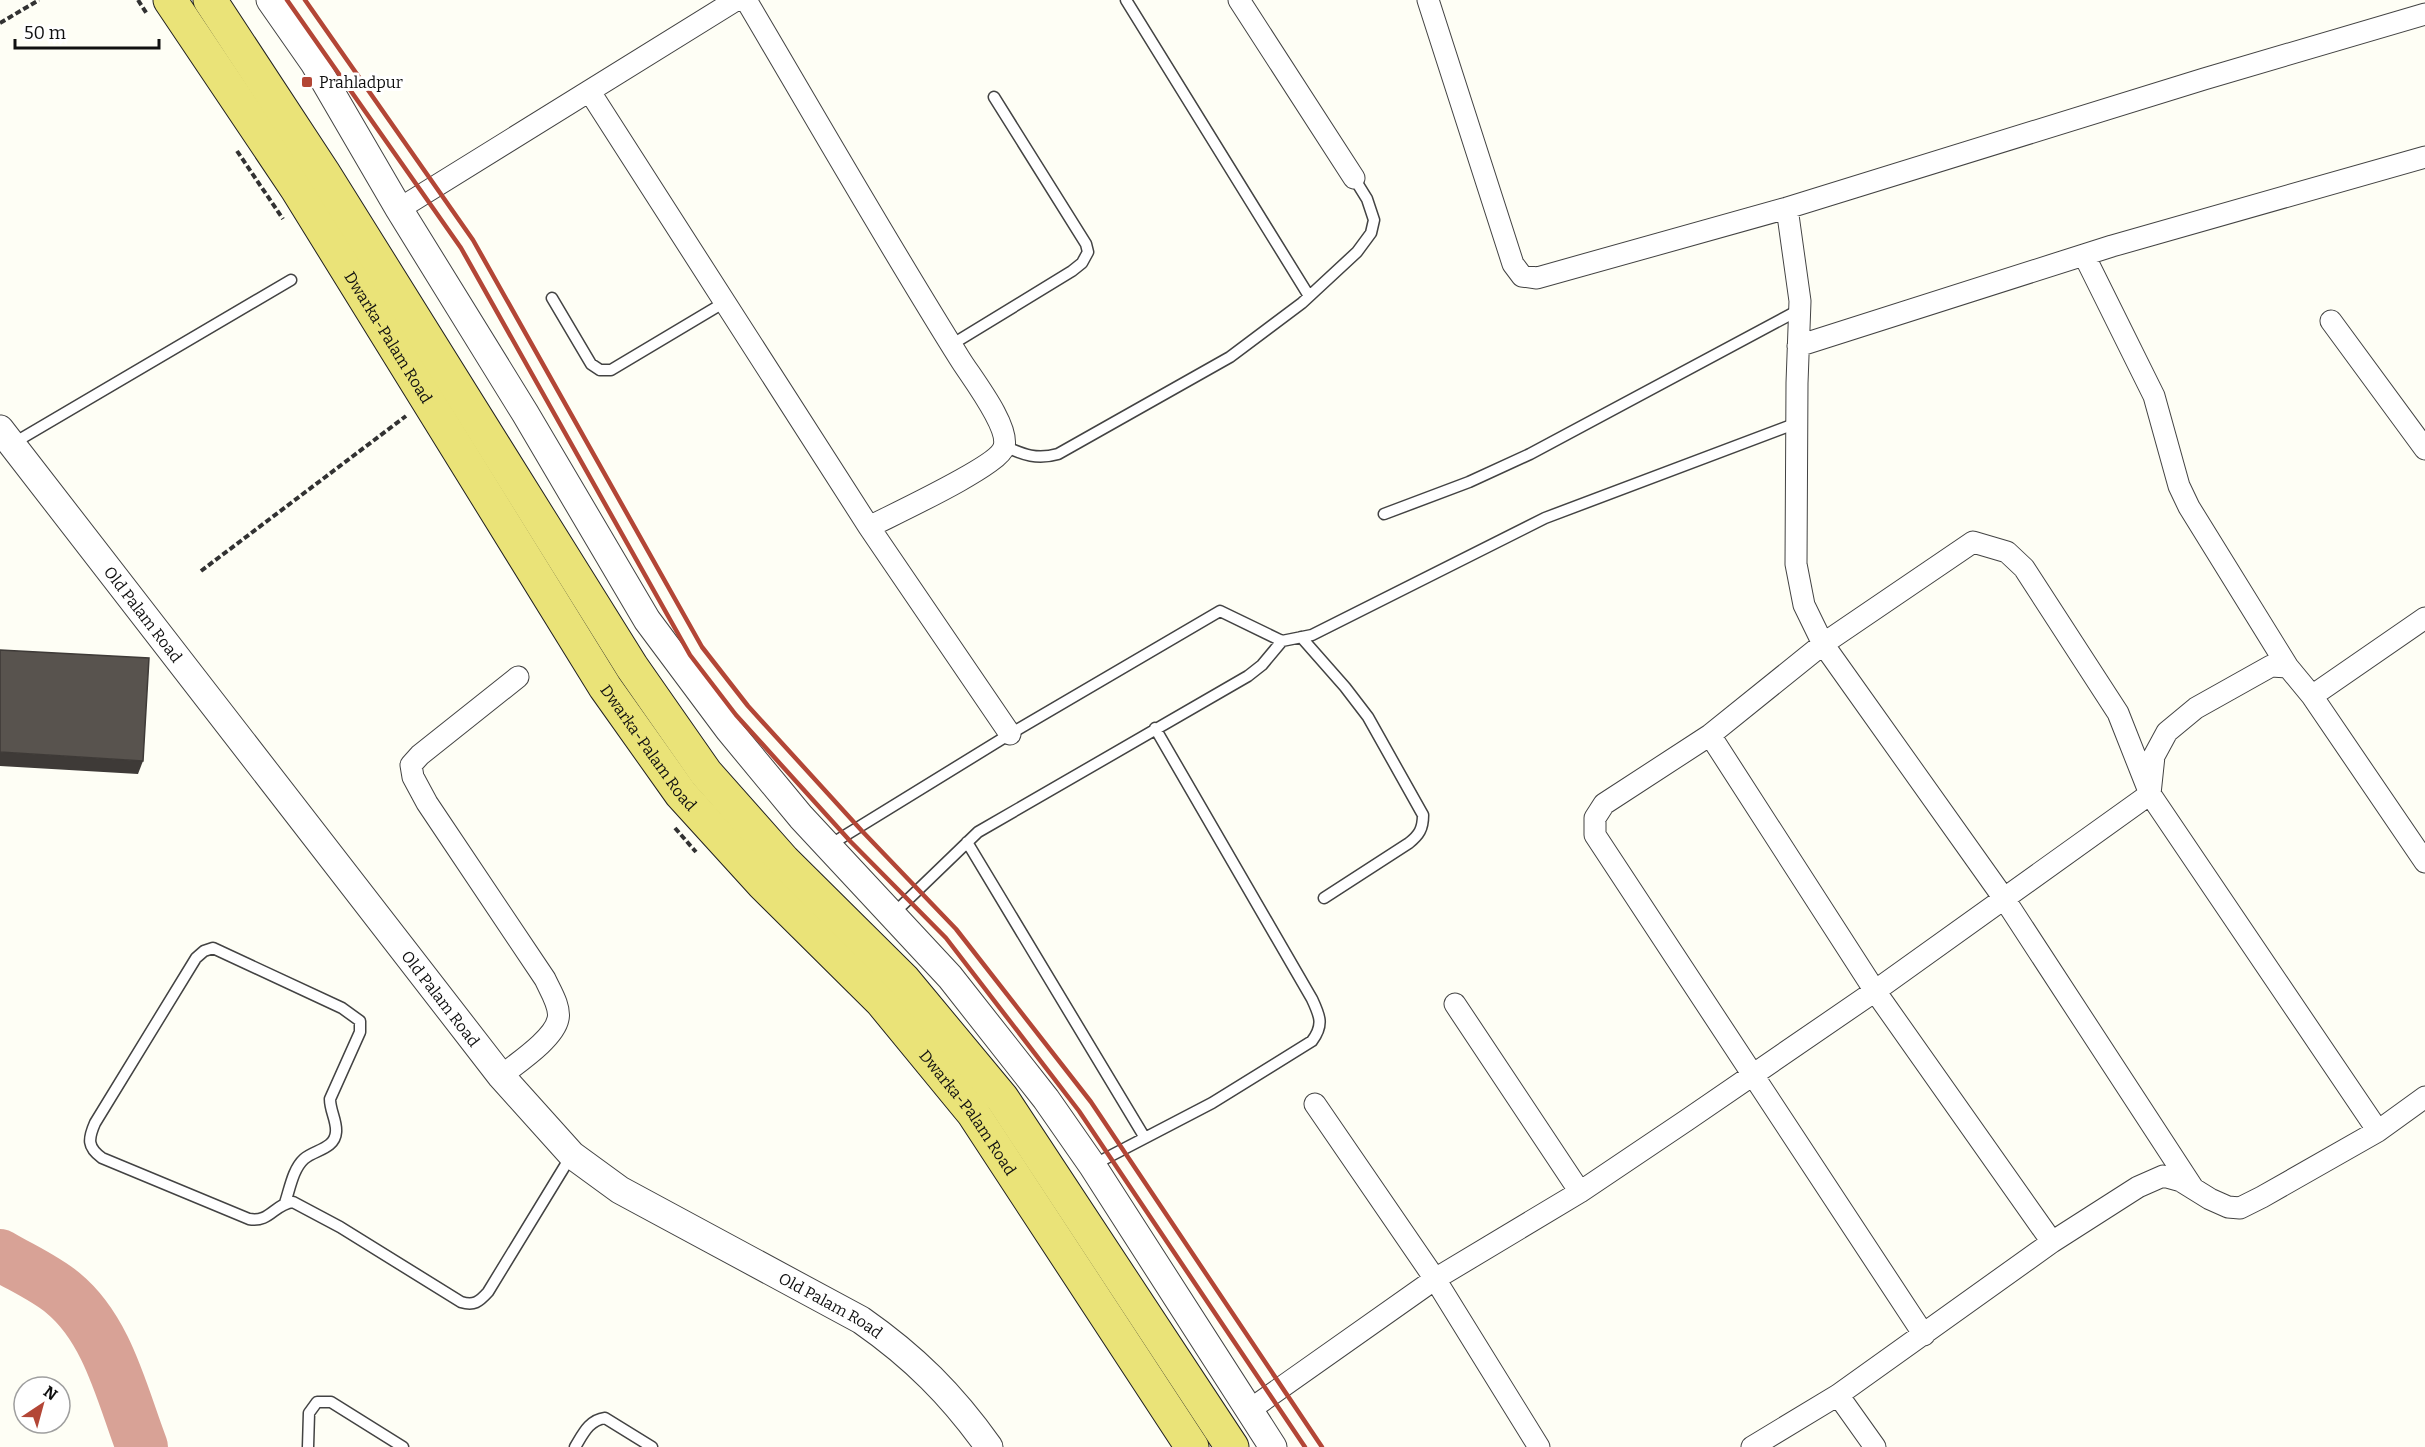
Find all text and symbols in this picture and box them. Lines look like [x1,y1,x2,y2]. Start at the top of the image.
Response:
scale bar [15,12,159,50]
text: 50 m [24,22,66,44]
place label: Prahladpur [319,73,403,92]
marker: Prahladpur [300,75,314,89]
street label: Dwarka-Palam Road [340,268,436,407]
street label: Old Palam Road [100,563,186,667]
street label: Dwarka-Palam Road [596,681,701,815]
street label: Old Palam Road [397,947,484,1051]
street label: Dwarka-Palam Road [915,1046,1020,1179]
street label: Old Palam Road [775,1268,887,1343]
north arrow [12,1375,72,1435]
text: N [40,1382,61,1405]

